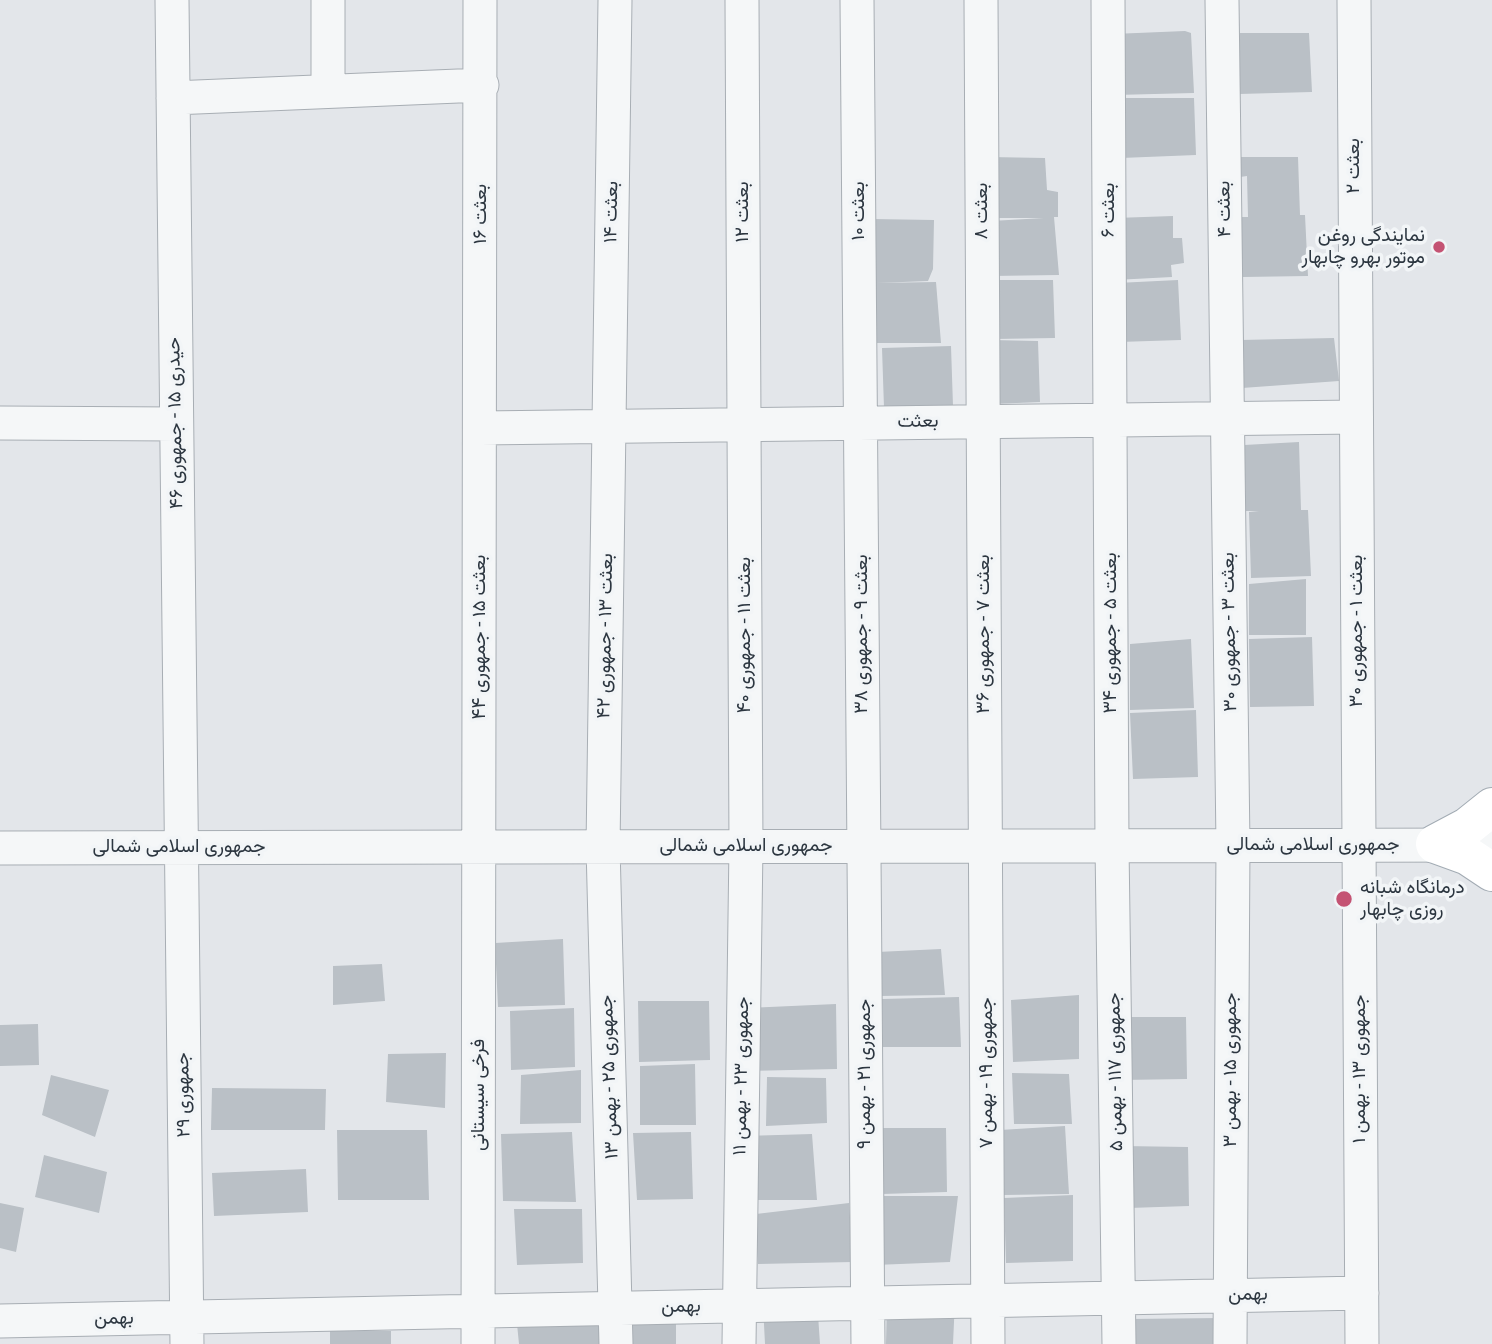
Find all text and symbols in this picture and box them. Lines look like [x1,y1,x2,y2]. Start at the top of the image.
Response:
street label: بعثت ۲ [1343,138,1365,194]
street label: بعثت ۱۴ [600,181,624,243]
street label: بعثت ۱۲ [732,181,754,243]
street label: بعثت ۱۰ [848,181,870,241]
street label: بعثت ۴ [1213,181,1237,237]
street label: بعثت ۸ [971,183,993,239]
street label: بعثت ۶ [1098,183,1120,237]
street label: بعثت ۱۶ [470,184,492,244]
place label: نمایندگی روغن موتور بهرو چابهار [1301,225,1425,269]
marker: نمایندگی روغن موتور بهرو چابهار [1431,239,1447,255]
street label: حیدری ۱۵ - جمهوری ۴۶ [163,337,189,509]
street label: بعثت [897,410,939,434]
street label: بعثت ۵ - جمهوری ۳۴ [1100,552,1122,714]
street label: بعثت ۳ - جمهوری ۳۰ [1217,552,1243,712]
street label: بعثت ۱۳ - جمهوری ۴۲ [593,553,619,719]
street label: بعثت ۹ - جمهوری ۳۸ [851,554,873,714]
street label: بعثت ۷ - جمهوری ۳۶ [973,554,995,714]
street label: بعثت ۱۵ - جمهوری ۴۴ [469,555,491,719]
street label: بعثت ۱ - جمهوری ۳۰ [1346,555,1368,707]
street label: بعثت ۱۱ - جمهوری ۴۰ [734,557,756,713]
street label: جمهوری اسلامی شمالی [1226,834,1400,856]
street label: جمهوری اسلامی شمالی [659,835,833,857]
street label: جمهوری اسلامی شمالی [92,836,266,858]
place label: درمانگاه شبانه روزی چابهار [1360,877,1465,921]
marker: درمانگاه شبانه روزی چابهار [1334,889,1354,909]
street label: جمهوری ۱۱۷ - بهمن ۵ [1103,993,1129,1151]
street label: جمهوری ۱۵ - بهمن ۳ [1220,993,1242,1147]
street label: جمهوری ۲۵ - بهمن ۱۳ [596,994,624,1160]
street label: جمهوری ۱۳ - بهمن ۱ [1349,995,1371,1143]
street label: جمهوری ۲۳ - بهمن ۱۱ [729,996,755,1156]
street label: جمهوری ۱۹ - بهمن ۷ [976,997,998,1149]
street label: جمهوری ۲۱ - بهمن ۹ [854,999,876,1149]
street label: فرخی سیستانی [468,1039,490,1151]
street label: جمهوری ۲۹ [172,1052,196,1138]
street label: بهمن [1228,1283,1268,1307]
street label: بهمن [661,1295,701,1319]
street label: بهمن [94,1307,134,1331]

